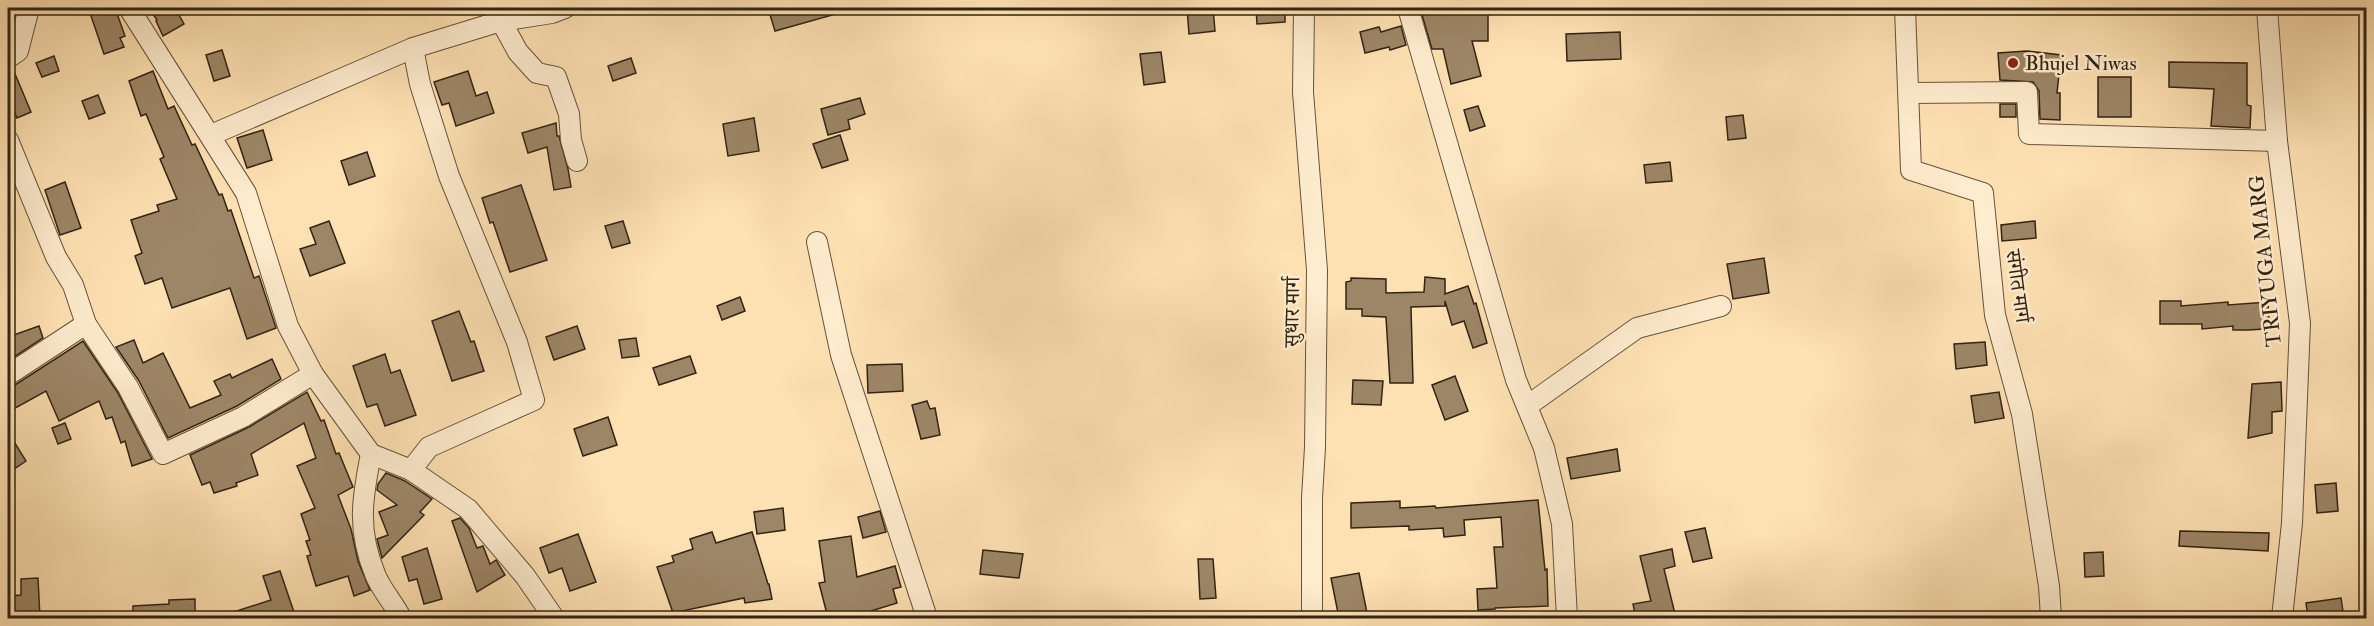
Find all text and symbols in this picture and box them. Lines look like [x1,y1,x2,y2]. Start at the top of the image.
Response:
place label: Bhujel Niwas [2025,50,2137,77]
marker: Bhujel Niwas [2006,56,2020,70]
street label: TRIYUGA MARG [2243,174,2288,348]
street label: संगीत मार्ग [1999,247,2036,325]
street label: सुधार मार्ग [1278,275,1307,349]

